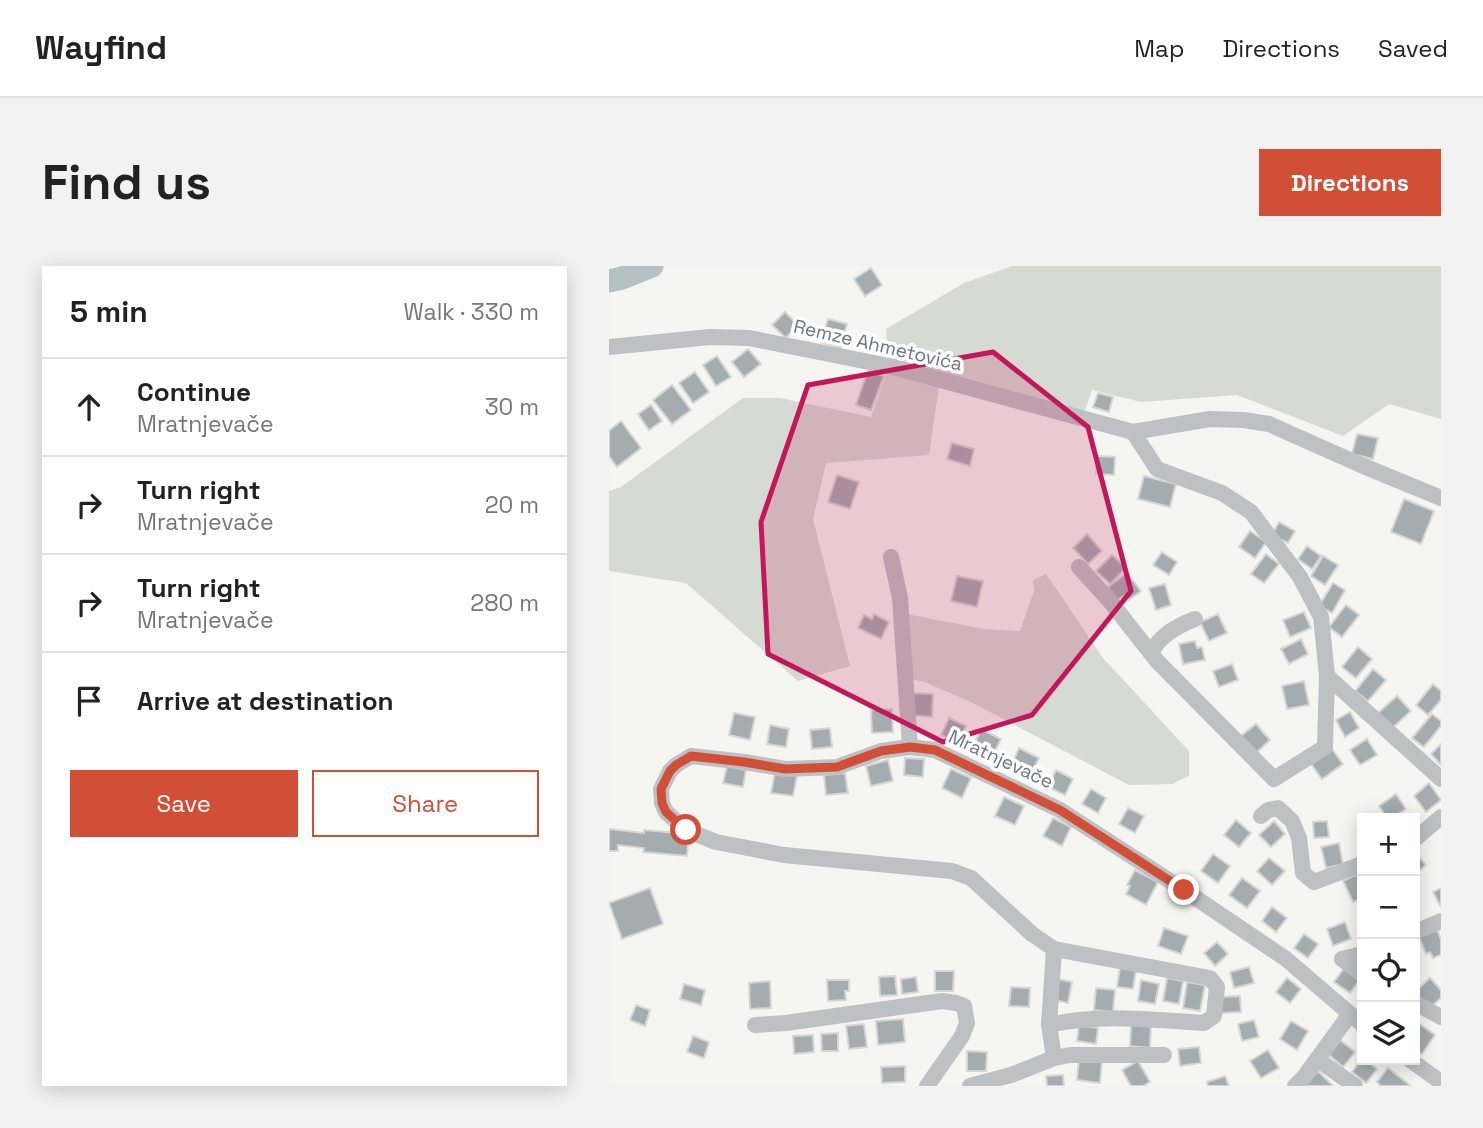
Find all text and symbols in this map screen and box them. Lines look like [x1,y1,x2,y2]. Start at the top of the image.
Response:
text: Wayfind [35,27,167,69]
text: Map [1134,33,1184,64]
text: Directions [1222,33,1340,64]
text: Saved [1378,33,1448,64]
button: Directions [1259,149,1441,216]
text: Find us [42,151,211,213]
text: 5 min [70,292,148,331]
text: Walk · 330 m [404,297,539,327]
street label: Remze Ahmetovića [791,313,965,377]
text: Continue [137,375,251,409]
icon: ahead [70,388,108,426]
text: 30 m [485,392,539,422]
text: Mratnjevače [137,409,274,439]
text: Turn right [137,473,261,507]
icon: right [70,486,108,524]
text: 20 m [485,490,539,520]
text: Mratnjevače [137,507,274,537]
text: Turn right [137,571,261,605]
icon: right [70,584,108,622]
text: 280 m [470,588,539,618]
text: Mratnjevače [137,605,274,635]
icon: arrive [70,682,108,720]
text: Arrive at destination [137,684,394,718]
street label: Mratnjevače [945,724,1057,794]
button: Save [70,770,298,837]
button: Share [312,770,539,837]
map controls [1357,813,1420,1065]
button: + [1357,813,1420,876]
route start [670,814,701,845]
route end [1168,874,1199,905]
button: − [1357,876,1420,939]
button: locate [1357,939,1420,1002]
button: layers [1357,1002,1420,1065]

